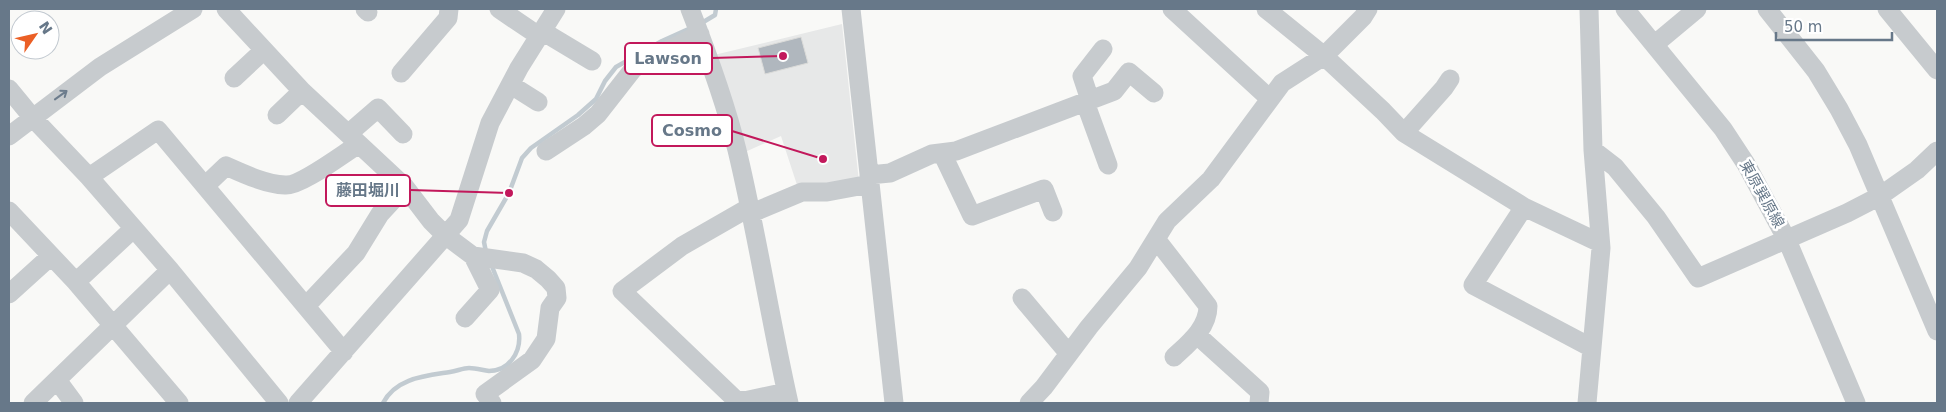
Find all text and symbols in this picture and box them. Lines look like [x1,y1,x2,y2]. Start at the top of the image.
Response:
north arrow [10,10,60,60]
scale bar [1776,10,1892,42]
text: N [36,18,56,37]
text: 50 m [1784,18,1822,36]
callout: Lawson [625,43,712,74]
text: Lawson [634,49,702,68]
one-way arrow [54,90,68,100]
callout: Cosmo [652,115,732,146]
text: Cosmo [662,121,722,140]
street label: 東原巽原線 [1736,157,1788,231]
callout: 藤田堀川 [326,175,410,206]
text: 藤田堀川 [336,181,400,200]

